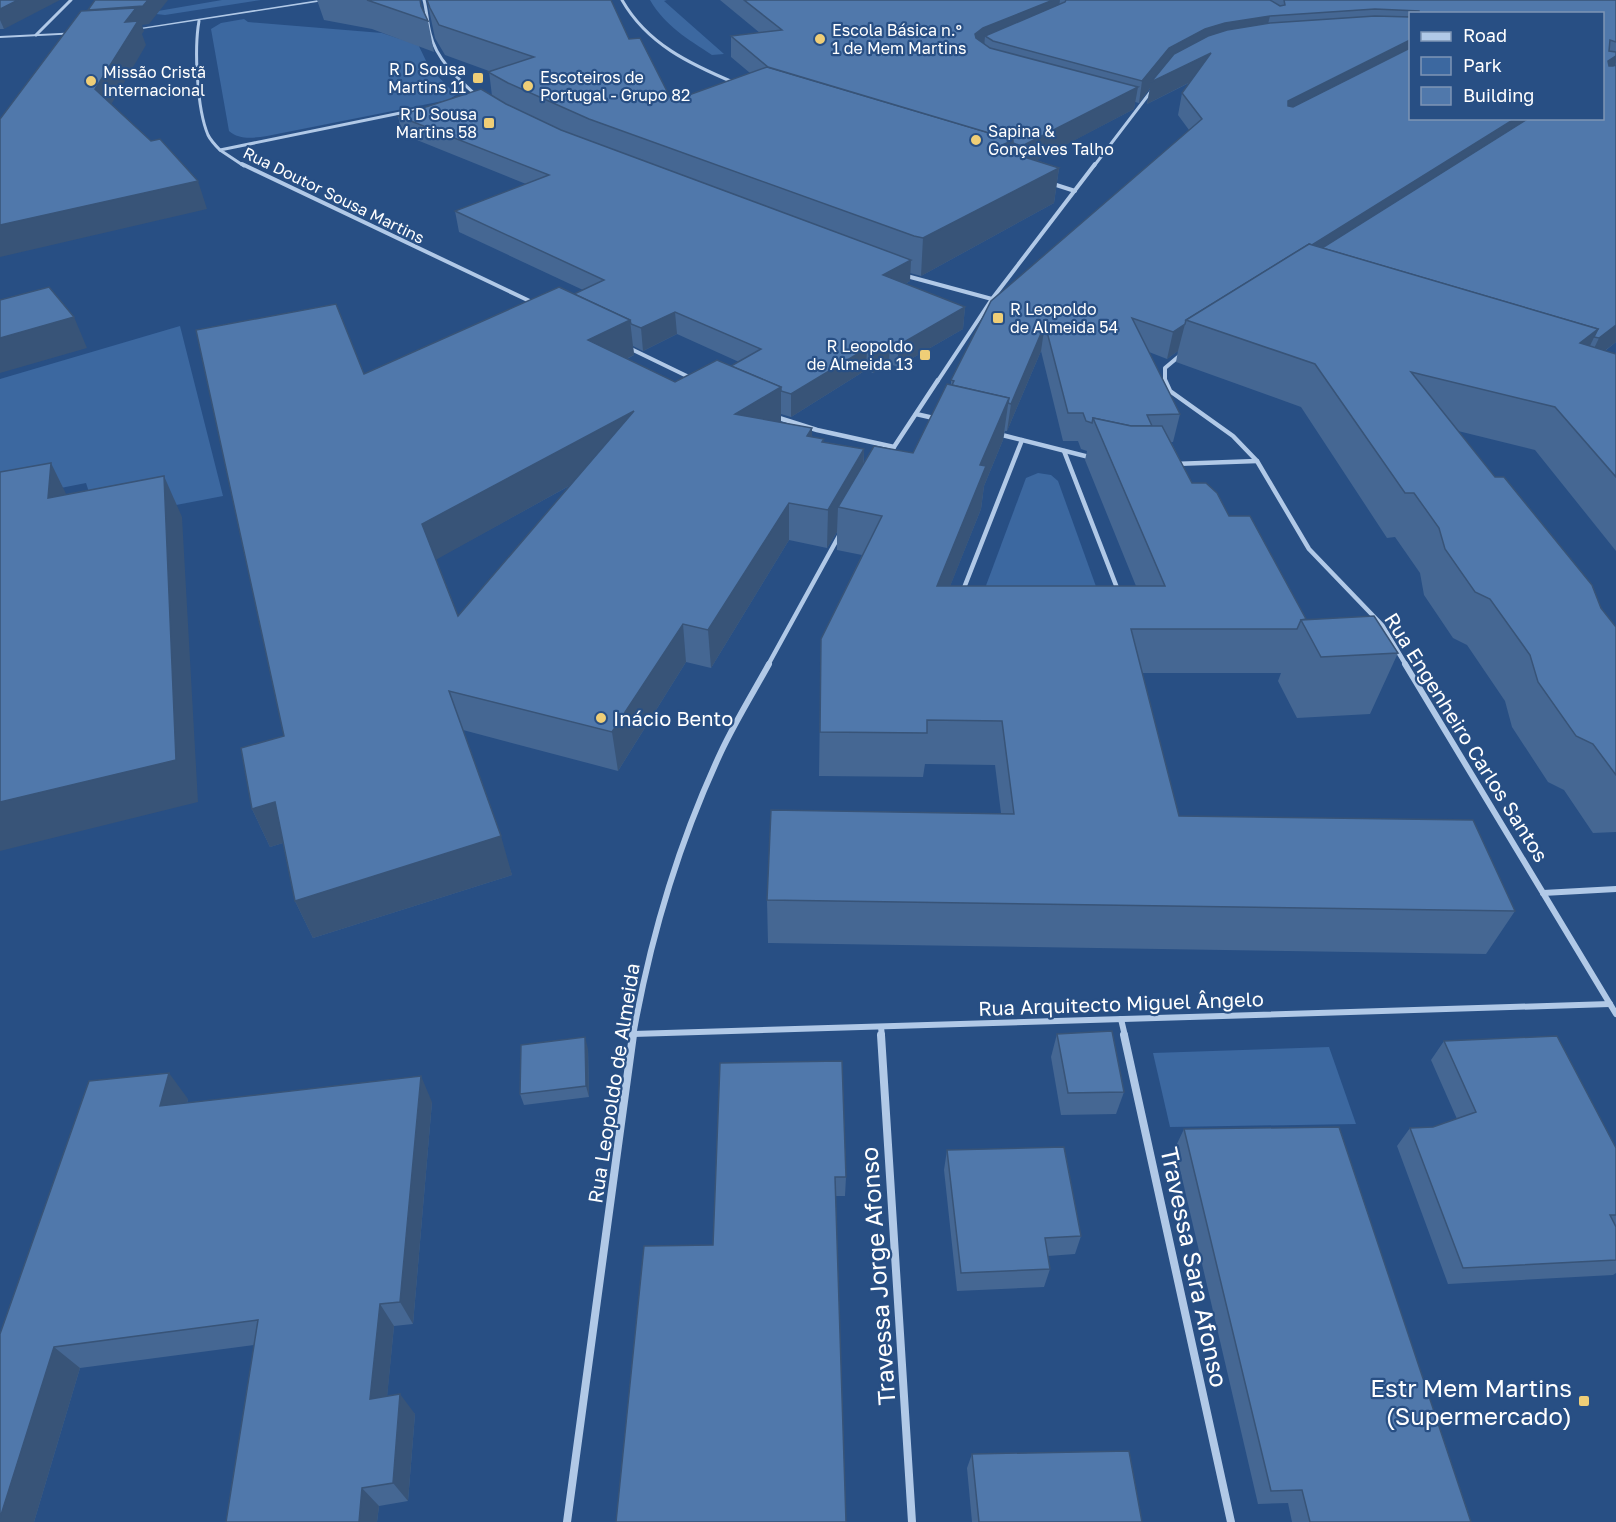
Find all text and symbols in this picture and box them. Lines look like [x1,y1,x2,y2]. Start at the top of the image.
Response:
legend [1409,12,1604,120]
place label: Escola Básica n.º 1 de Mem Martins [832,20,966,58]
text: Road [1463,24,1507,46]
marker: Escola Básica n.º 1 de Mem Martins [813,32,827,46]
text: Park [1463,54,1502,76]
place label: R D Sousa Martins 11 [388,59,466,97]
place label: Missão Cristã Internacional [103,62,206,100]
place label: Escoteiros de Portugal - Grupo 82 [540,67,690,105]
marker: R D Sousa Martins 11 [471,71,485,85]
marker: Missão Cristã Internacional [84,74,98,88]
marker: Escoteiros de Portugal - Grupo 82 [521,79,535,93]
text: Building [1463,84,1534,106]
place label: R D Sousa Martins 58 [396,104,477,142]
marker: R D Sousa Martins 58 [482,116,496,130]
place label: Sapina & Gonçalves Talho [988,121,1114,159]
marker: Sapina & Gonçalves Talho [969,133,983,147]
street label: Rua Doutor Sousa Martins [240,142,428,248]
place label: R Leopoldo de Almeida 54 [1010,299,1118,337]
marker: R Leopoldo de Almeida 54 [991,311,1005,325]
place label: R Leopoldo de Almeida 13 [807,336,913,374]
marker: R Leopoldo de Almeida 13 [918,348,932,362]
street label: Rua Engenheiro Carlos Santos [1380,608,1554,866]
place label: Inácio Bento [613,706,733,730]
marker: Inácio Bento [594,711,608,725]
street label: Rua Leopoldo de Almeida [582,961,644,1205]
street label: Rua Arquitecto Miguel Ângelo [978,986,1264,1020]
street label: Travessa Sara Afonso [1155,1144,1235,1390]
street label: Travessa Jorge Afonso [854,1146,900,1406]
place label: Estr Mem Martins (Supermercado) [1370,1373,1572,1430]
marker: Estr Mem Martins (Supermercado) [1577,1394,1591,1408]

